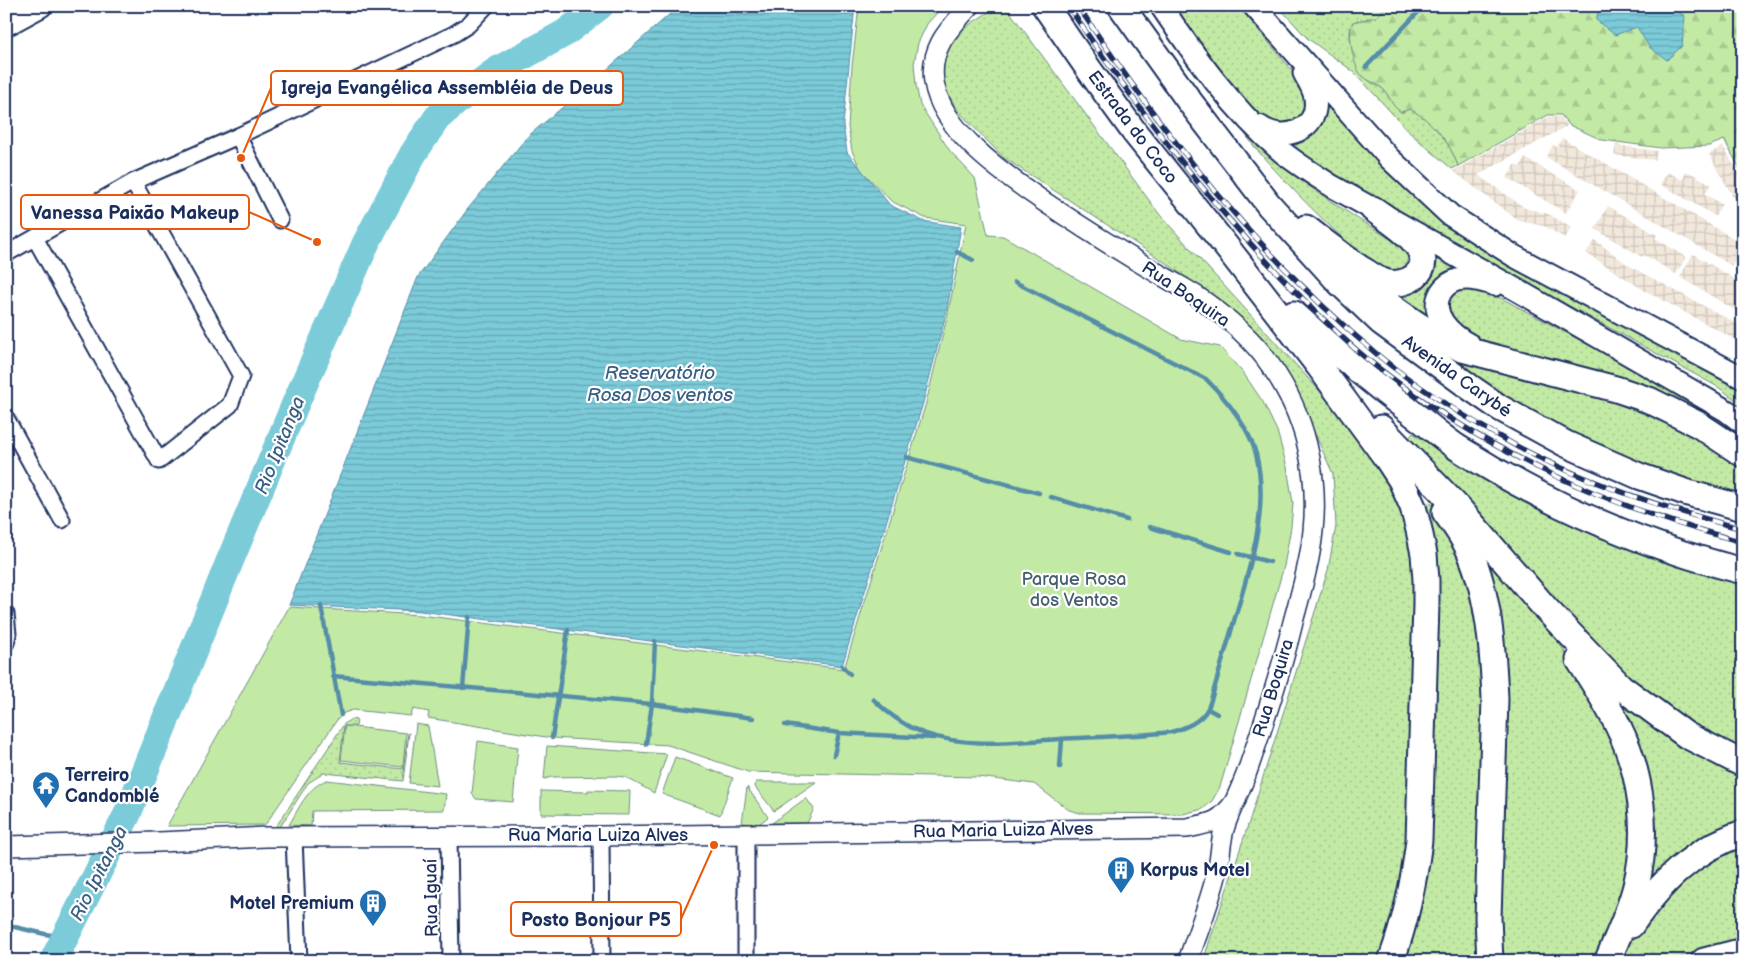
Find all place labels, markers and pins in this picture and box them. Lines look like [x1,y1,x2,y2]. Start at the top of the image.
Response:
callout: Igreja Evangélica Assembléia de Deus [271,71,623,105]
callout: Vanessa Paixão Makeup [21,195,249,229]
place label: Terreiro Candomblé [65,765,160,807]
temple icon: Terreiro Candomblé [31,770,61,809]
building icon: Korpus Motel [1106,855,1136,894]
place label: Korpus Motel [1140,860,1249,881]
building icon: Motel Premium [358,888,388,927]
place label: Motel Premium [229,893,354,914]
callout: Posto Bonjour P5 [511,902,681,936]

